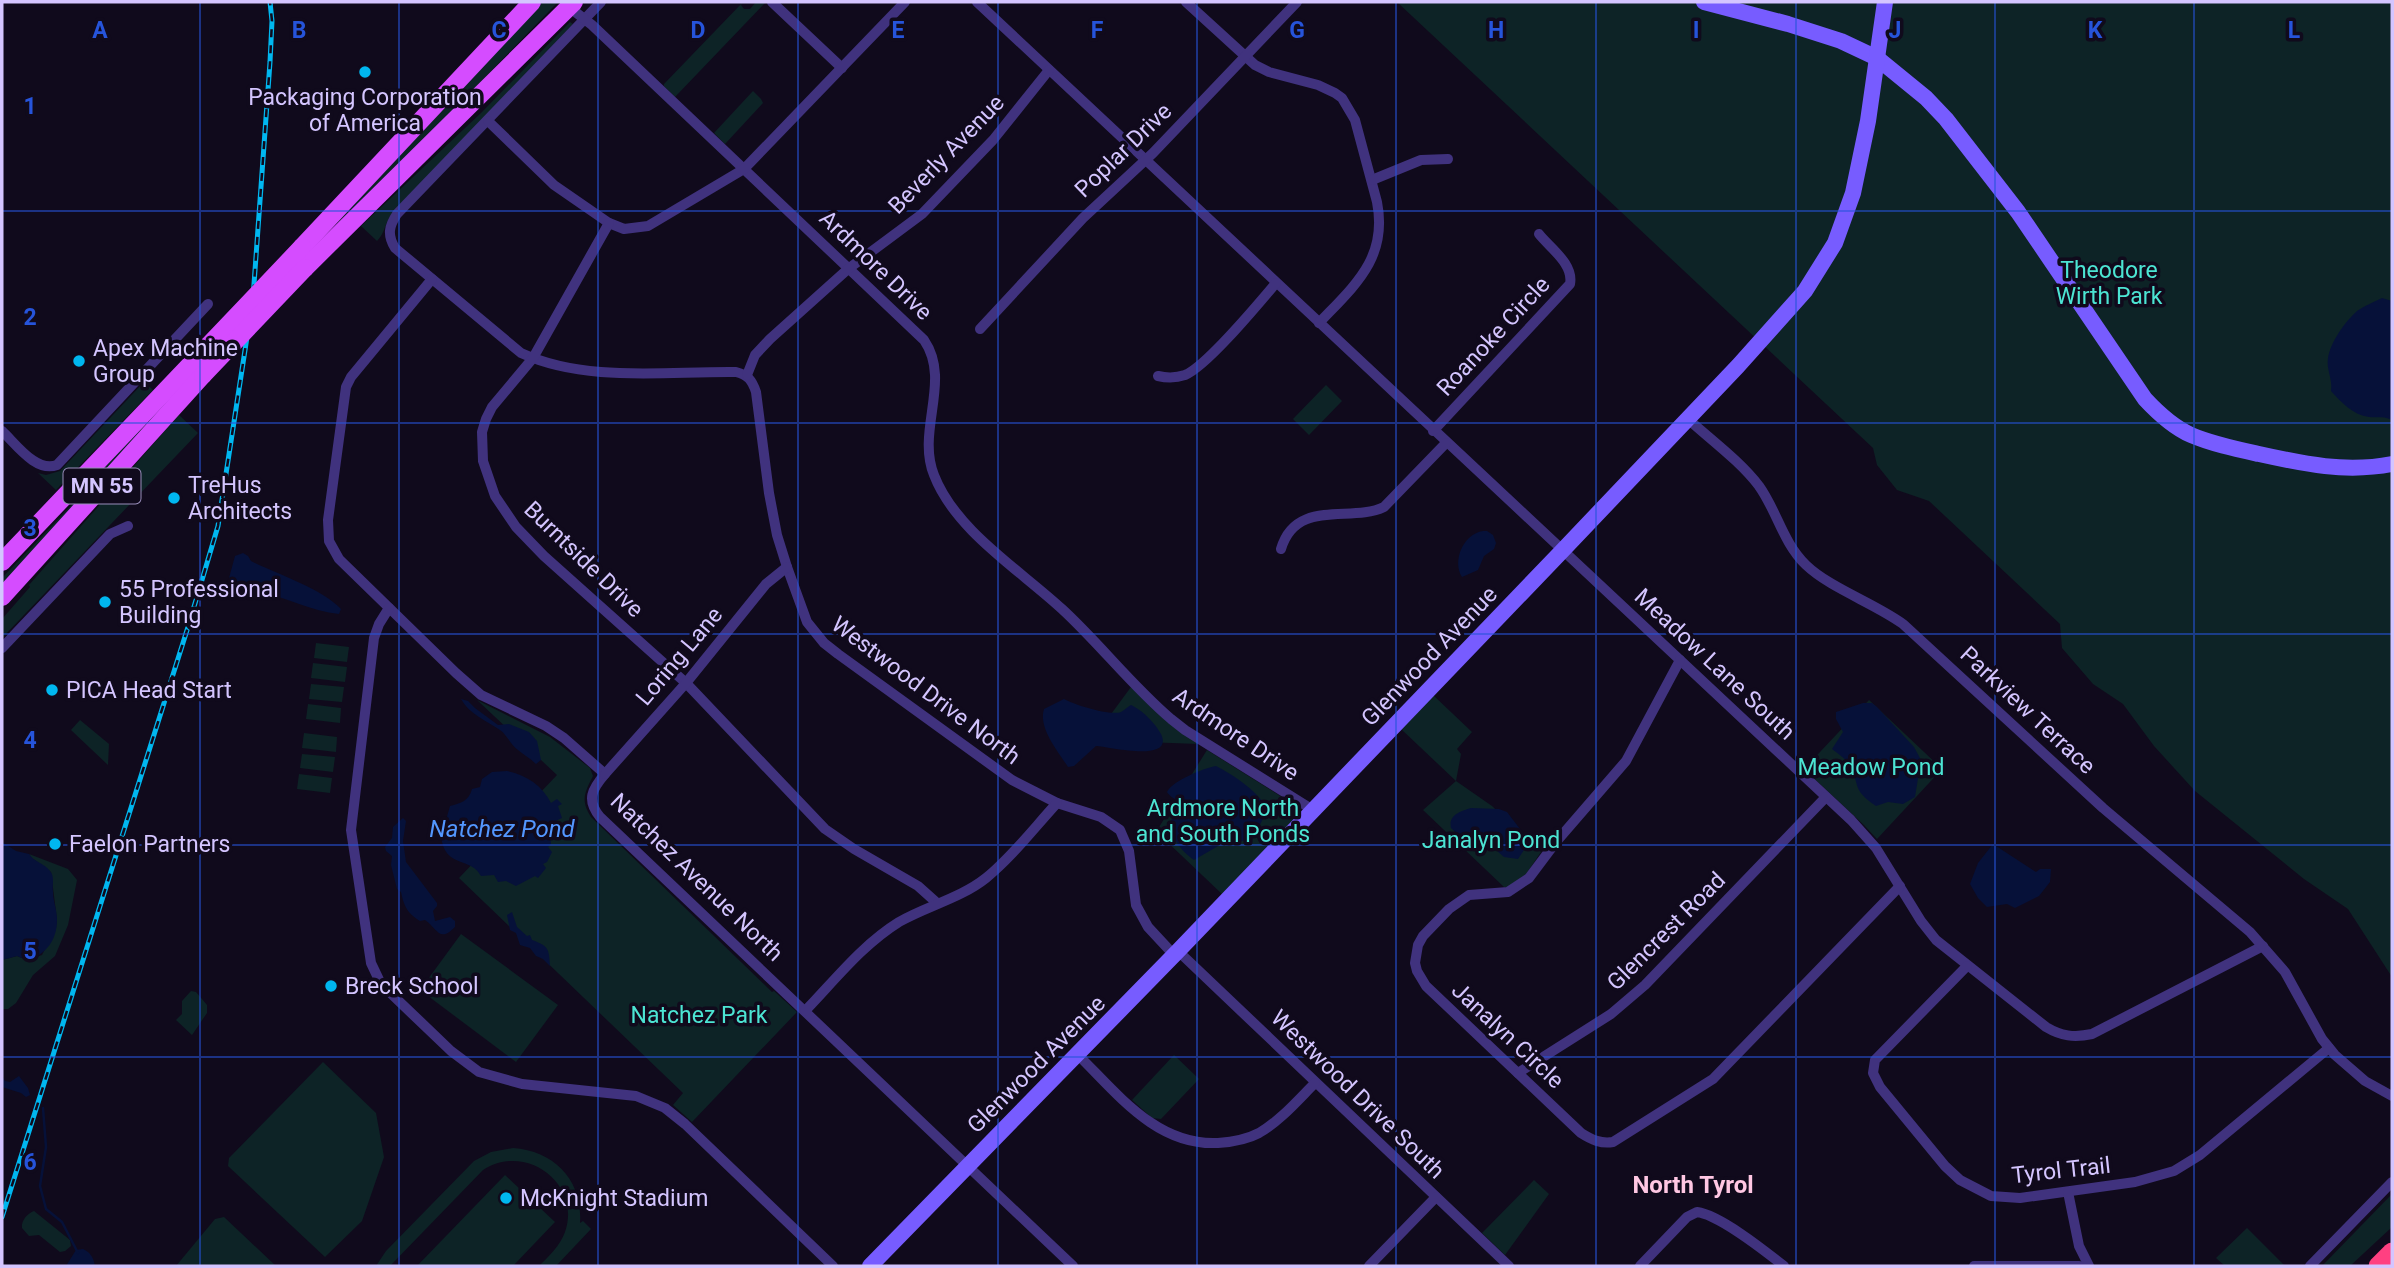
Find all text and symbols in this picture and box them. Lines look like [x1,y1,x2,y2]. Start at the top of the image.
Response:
text: A [92,17,108,44]
text: B [292,17,306,44]
text: C [491,17,507,44]
text: D [691,17,705,44]
text: E [892,17,905,44]
text: F [1091,17,1104,44]
text: G [1289,17,1305,44]
text: H [1488,17,1504,44]
text: I [1693,17,1699,44]
text: J [1889,17,1901,44]
text: K [2088,17,2103,44]
text: L [2288,17,2300,44]
marker: Packaging Corporation of America [357,64,373,80]
place label: Packaging Corporation of America [248,84,482,137]
street label: Beverly Avenue [883,89,1010,219]
text: 1 [23,93,37,120]
street label: Poplar Drive [1069,98,1177,203]
street label: Ardmore Drive [814,205,938,326]
park label: Theodore Wirth Park [2056,257,2163,310]
street label: Roanoke Circle [1431,271,1555,401]
text: 2 [23,304,37,331]
place label: Apex Machine Group [93,335,238,388]
marker: Apex Machine Group [71,353,87,369]
road number: MN 55 [64,468,140,504]
place label: TreHus Architects [188,472,292,525]
marker: TreHus Architects [166,490,182,506]
street label: Burntside Drive [519,496,649,623]
text: 3 [23,515,37,542]
place label: 55 Professional Building [119,576,279,629]
street label: Glenwood Avenue [1356,581,1503,732]
street label: Meadow Lane South [1629,583,1800,746]
marker: 55 Professional Building [97,594,113,610]
street label: Loring Lane [630,602,728,711]
street label: Westwood Drive North [826,611,1025,770]
street label: Parkview Terrace [1955,641,2101,780]
place label: PICA Head Start [66,677,232,704]
marker: PICA Head Start [44,682,60,698]
street label: Ardmore Drive [1168,682,1304,786]
text: 4 [23,727,37,754]
park label: Meadow Pond [1797,754,1945,781]
street label: Natchez Avenue North [605,788,789,967]
park label: Ardmore North and South Ponds [1136,795,1310,848]
water label: Natchez Pond [429,815,576,843]
park label: Janalyn Pond [1422,827,1560,854]
place label: Faelon Partners [69,831,231,858]
marker: Faelon Partners [47,836,63,852]
street label: Glencrest Road [1602,867,1731,996]
text: 5 [23,938,37,965]
place label: Breck School [345,973,479,1000]
street label: Janalyn Circle [1446,977,1569,1094]
marker: Breck School [323,978,339,994]
street label: Glenwood Avenue [962,990,1111,1139]
park label: Natchez Park [631,1002,768,1029]
street label: Westwood Drive South [1265,1004,1450,1184]
text: 6 [23,1149,37,1176]
street label: Tyrol Trail [2010,1152,2112,1189]
district label: North Tyrol [1632,1171,1754,1199]
place label: McKnight Stadium [520,1185,709,1212]
marker: McKnight Stadium [498,1190,514,1206]

